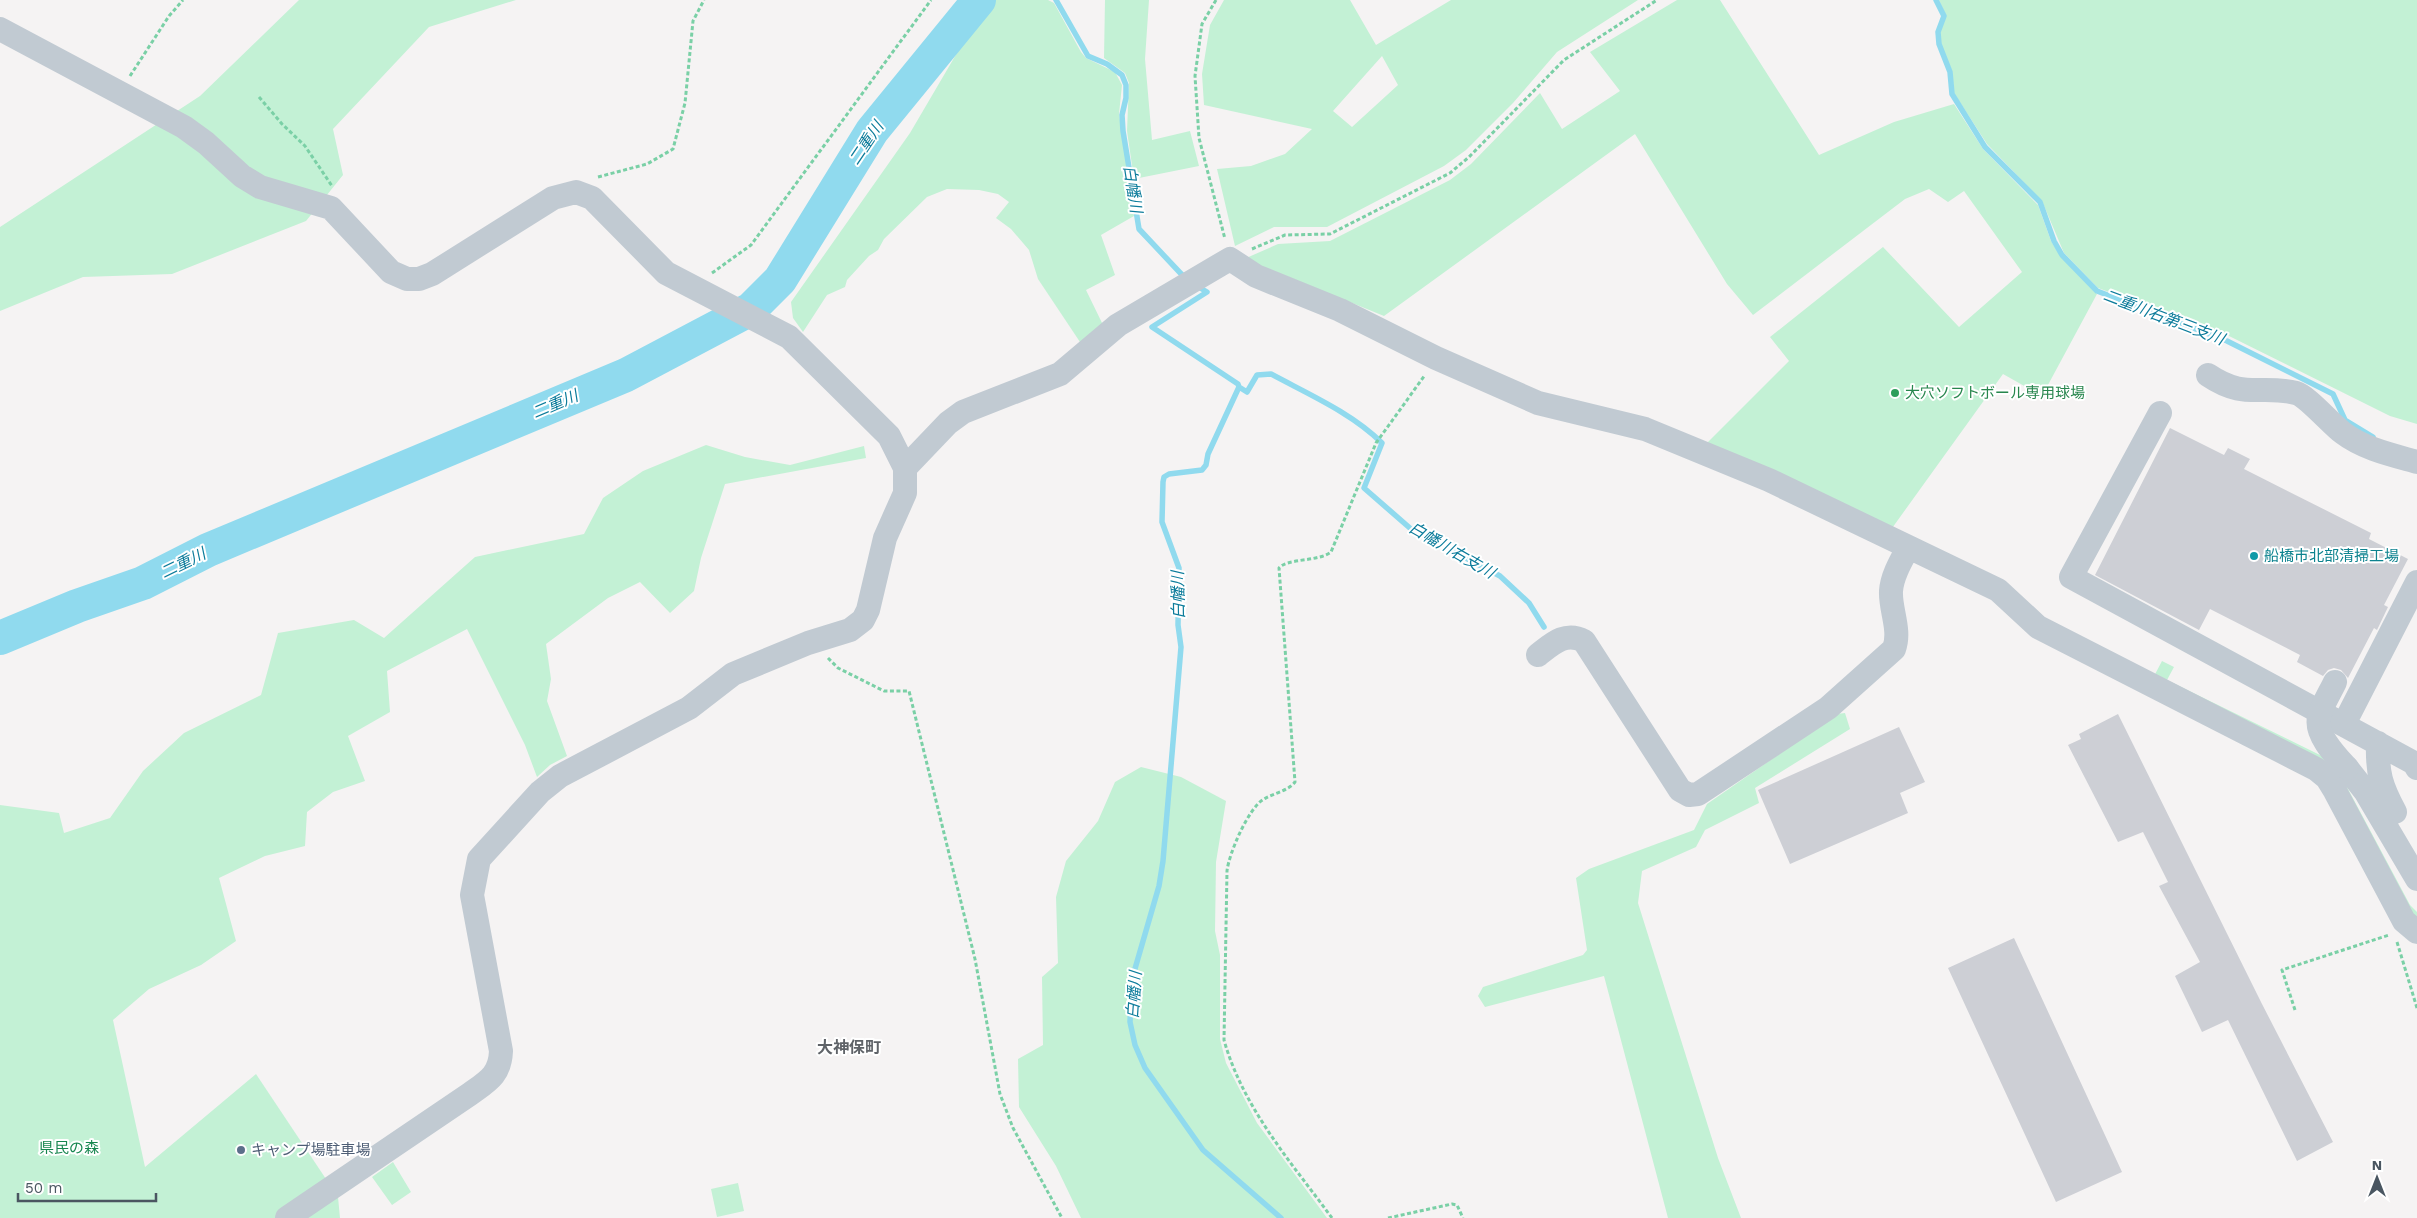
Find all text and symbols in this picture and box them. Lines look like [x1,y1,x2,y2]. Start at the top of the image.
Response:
water label: 二重川 [845,116,888,168]
water label: 白幡川 [1120,164,1146,216]
water label: 二重川右第三支川 [2101,285,2229,350]
place label: 大穴ソフトボール専用球場 [1905,384,2085,402]
water label: 二重川 [529,385,583,422]
marker: 大穴ソフトボール専用球場 [1889,387,1901,399]
water label: 白幡川右支川 [1406,518,1500,583]
water label: 二重川 [157,543,211,582]
place label: 船橋市北部清掃工場 [2264,547,2399,565]
marker: 船橋市北部清掃工場 [2248,550,2260,562]
water label: 白幡川 [1168,569,1188,619]
water label: 白幡川 [1123,968,1145,1020]
district label: 大神保町 [817,1038,881,1057]
park label: 県民の森 [39,1139,99,1157]
place label: キャンプ場駐車場 [251,1141,371,1159]
marker: キャンプ場駐車場 [235,1144,247,1156]
north arrow [2352,1153,2402,1203]
text: N [2372,1157,2382,1173]
scale bar [18,1170,155,1202]
text: 50 m [25,1179,62,1197]

